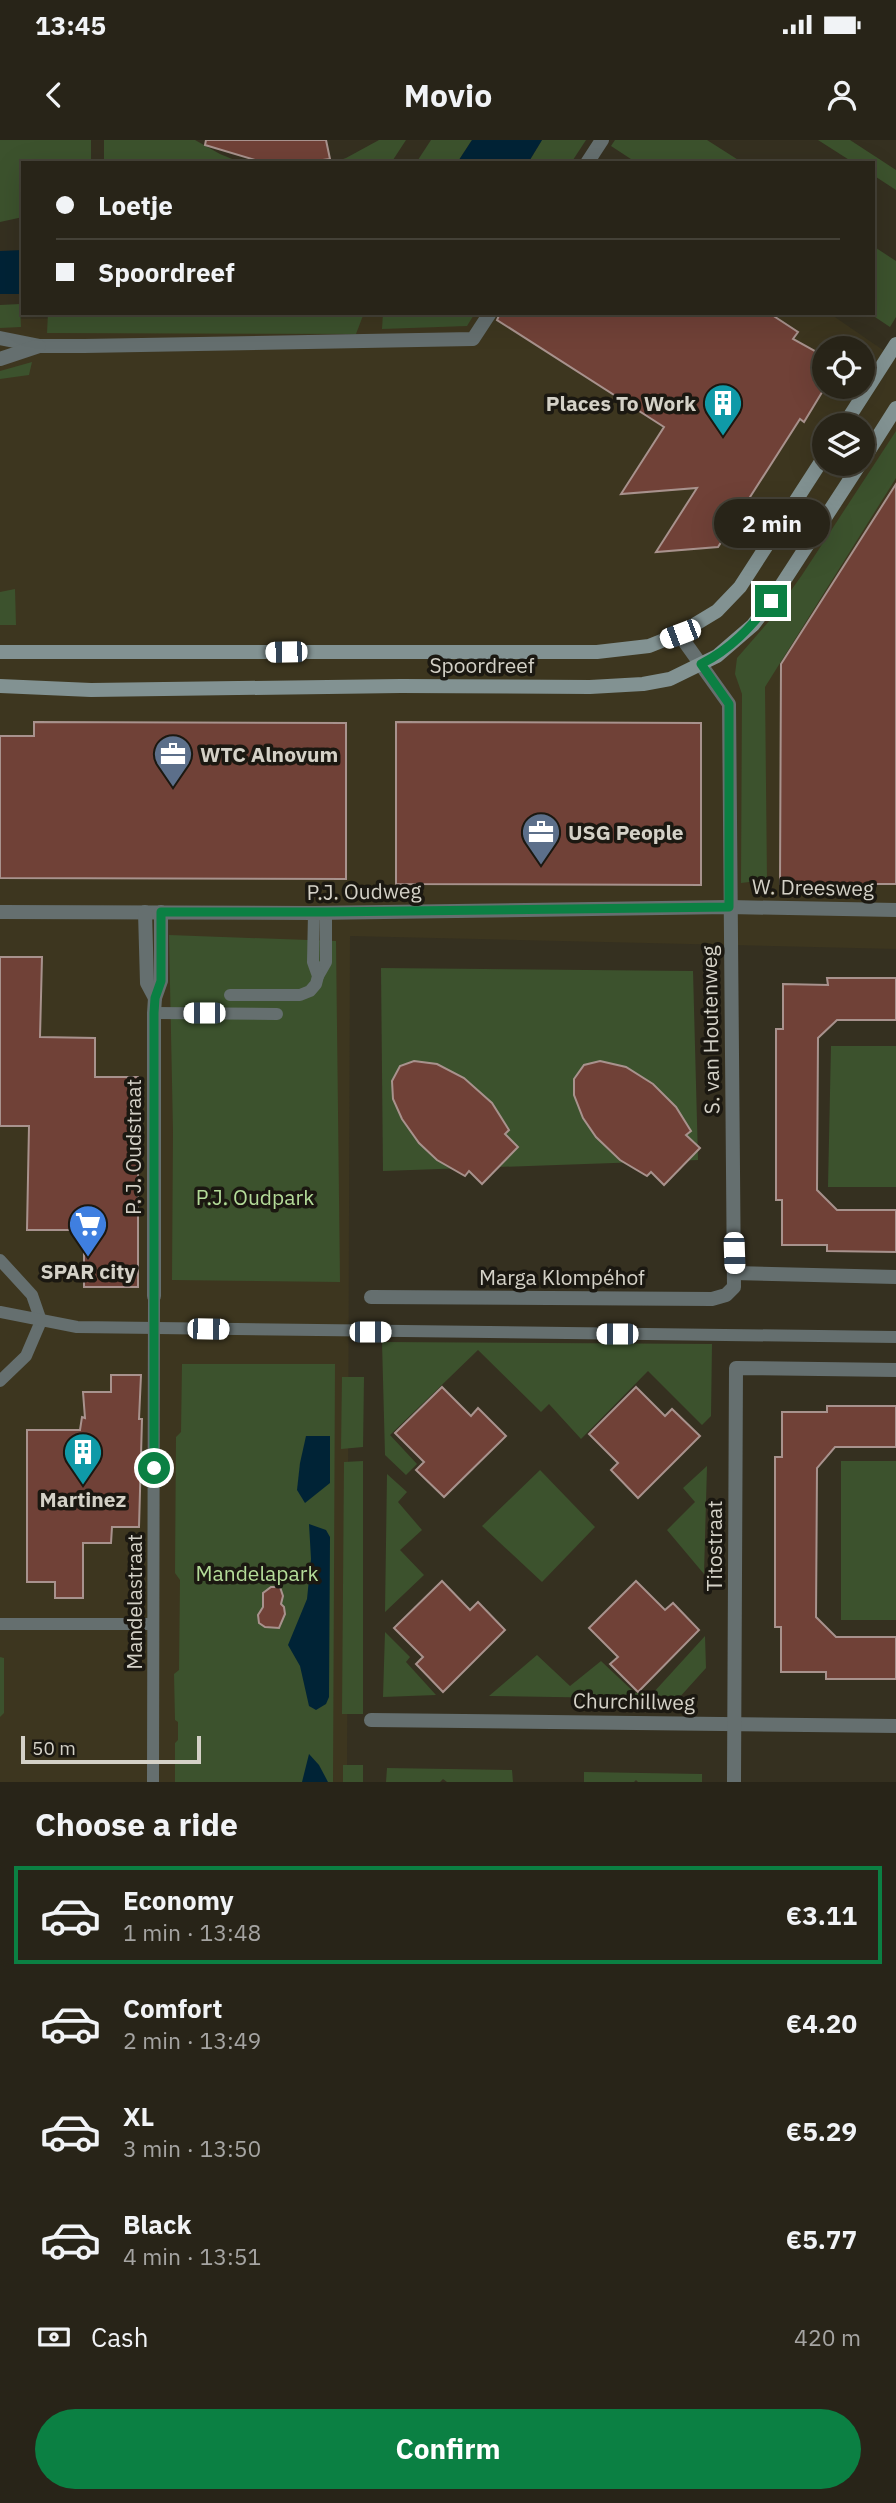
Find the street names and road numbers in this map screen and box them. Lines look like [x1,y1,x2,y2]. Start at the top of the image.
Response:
street label: Spoordreef [429,651,535,679]
street label: W. Dreesweg [752,872,874,902]
street label: P.J. Oudweg [306,876,422,906]
street label: S. van Houtenweg [695,945,725,1115]
street label: P. J. Oudstraat [119,1079,147,1215]
street label: Marga Klompéhof [479,1263,645,1291]
street label: Titostraat [700,1500,728,1592]
street label: Mandelastraat [120,1534,148,1670]
street label: Churchillweg [573,1686,695,1716]

